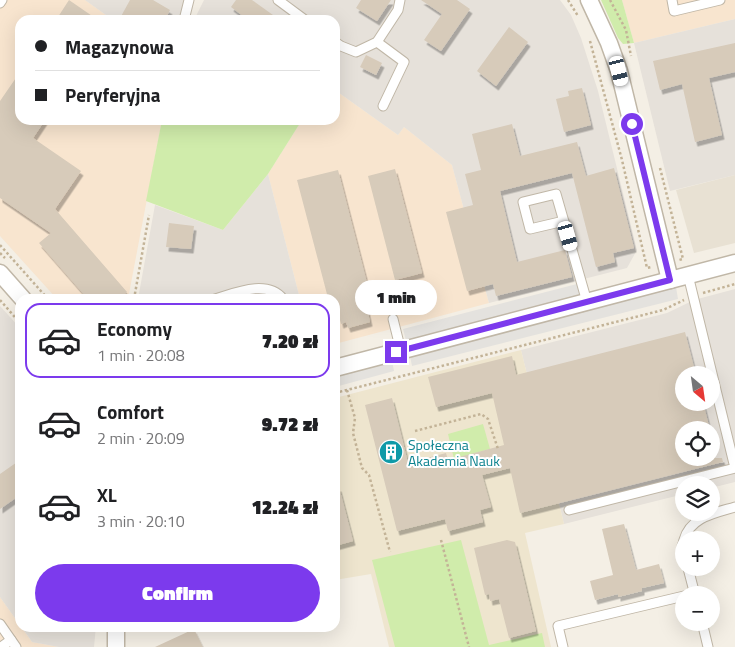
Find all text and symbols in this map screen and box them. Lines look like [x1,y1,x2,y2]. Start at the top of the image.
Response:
text: Magazynowa [65,32,174,61]
car [608,55,629,87]
text: Peryferyjna [65,80,161,109]
route start [621,113,643,135]
car [556,220,579,252]
callout: 1 min [355,280,437,314]
text: 1 min [376,285,416,309]
text: Economy [97,314,172,343]
icon: car [37,318,82,363]
text: 7.20 zł [262,326,318,355]
route end [385,341,407,363]
text: 1 min · 20:08 [97,343,185,367]
north arrow [675,366,720,411]
map controls [675,366,720,631]
text: Comfort [97,397,164,426]
icon: car [37,401,82,446]
text: 9.72 zł [262,409,318,438]
button: locate [675,421,720,466]
text: 2 min · 20:09 [97,426,185,450]
place label: Społeczna Akademia Nauk [408,434,500,471]
building icon: Społeczna Akademia Nauk [378,439,404,465]
button: layers [675,476,720,521]
text: XL [97,480,117,509]
icon: car [37,484,82,529]
text: 12.24 zł [251,492,318,521]
text: 3 min · 20:10 [97,509,185,533]
button: + [675,531,720,576]
button: Confirm [35,564,320,622]
button: − [675,586,720,631]

